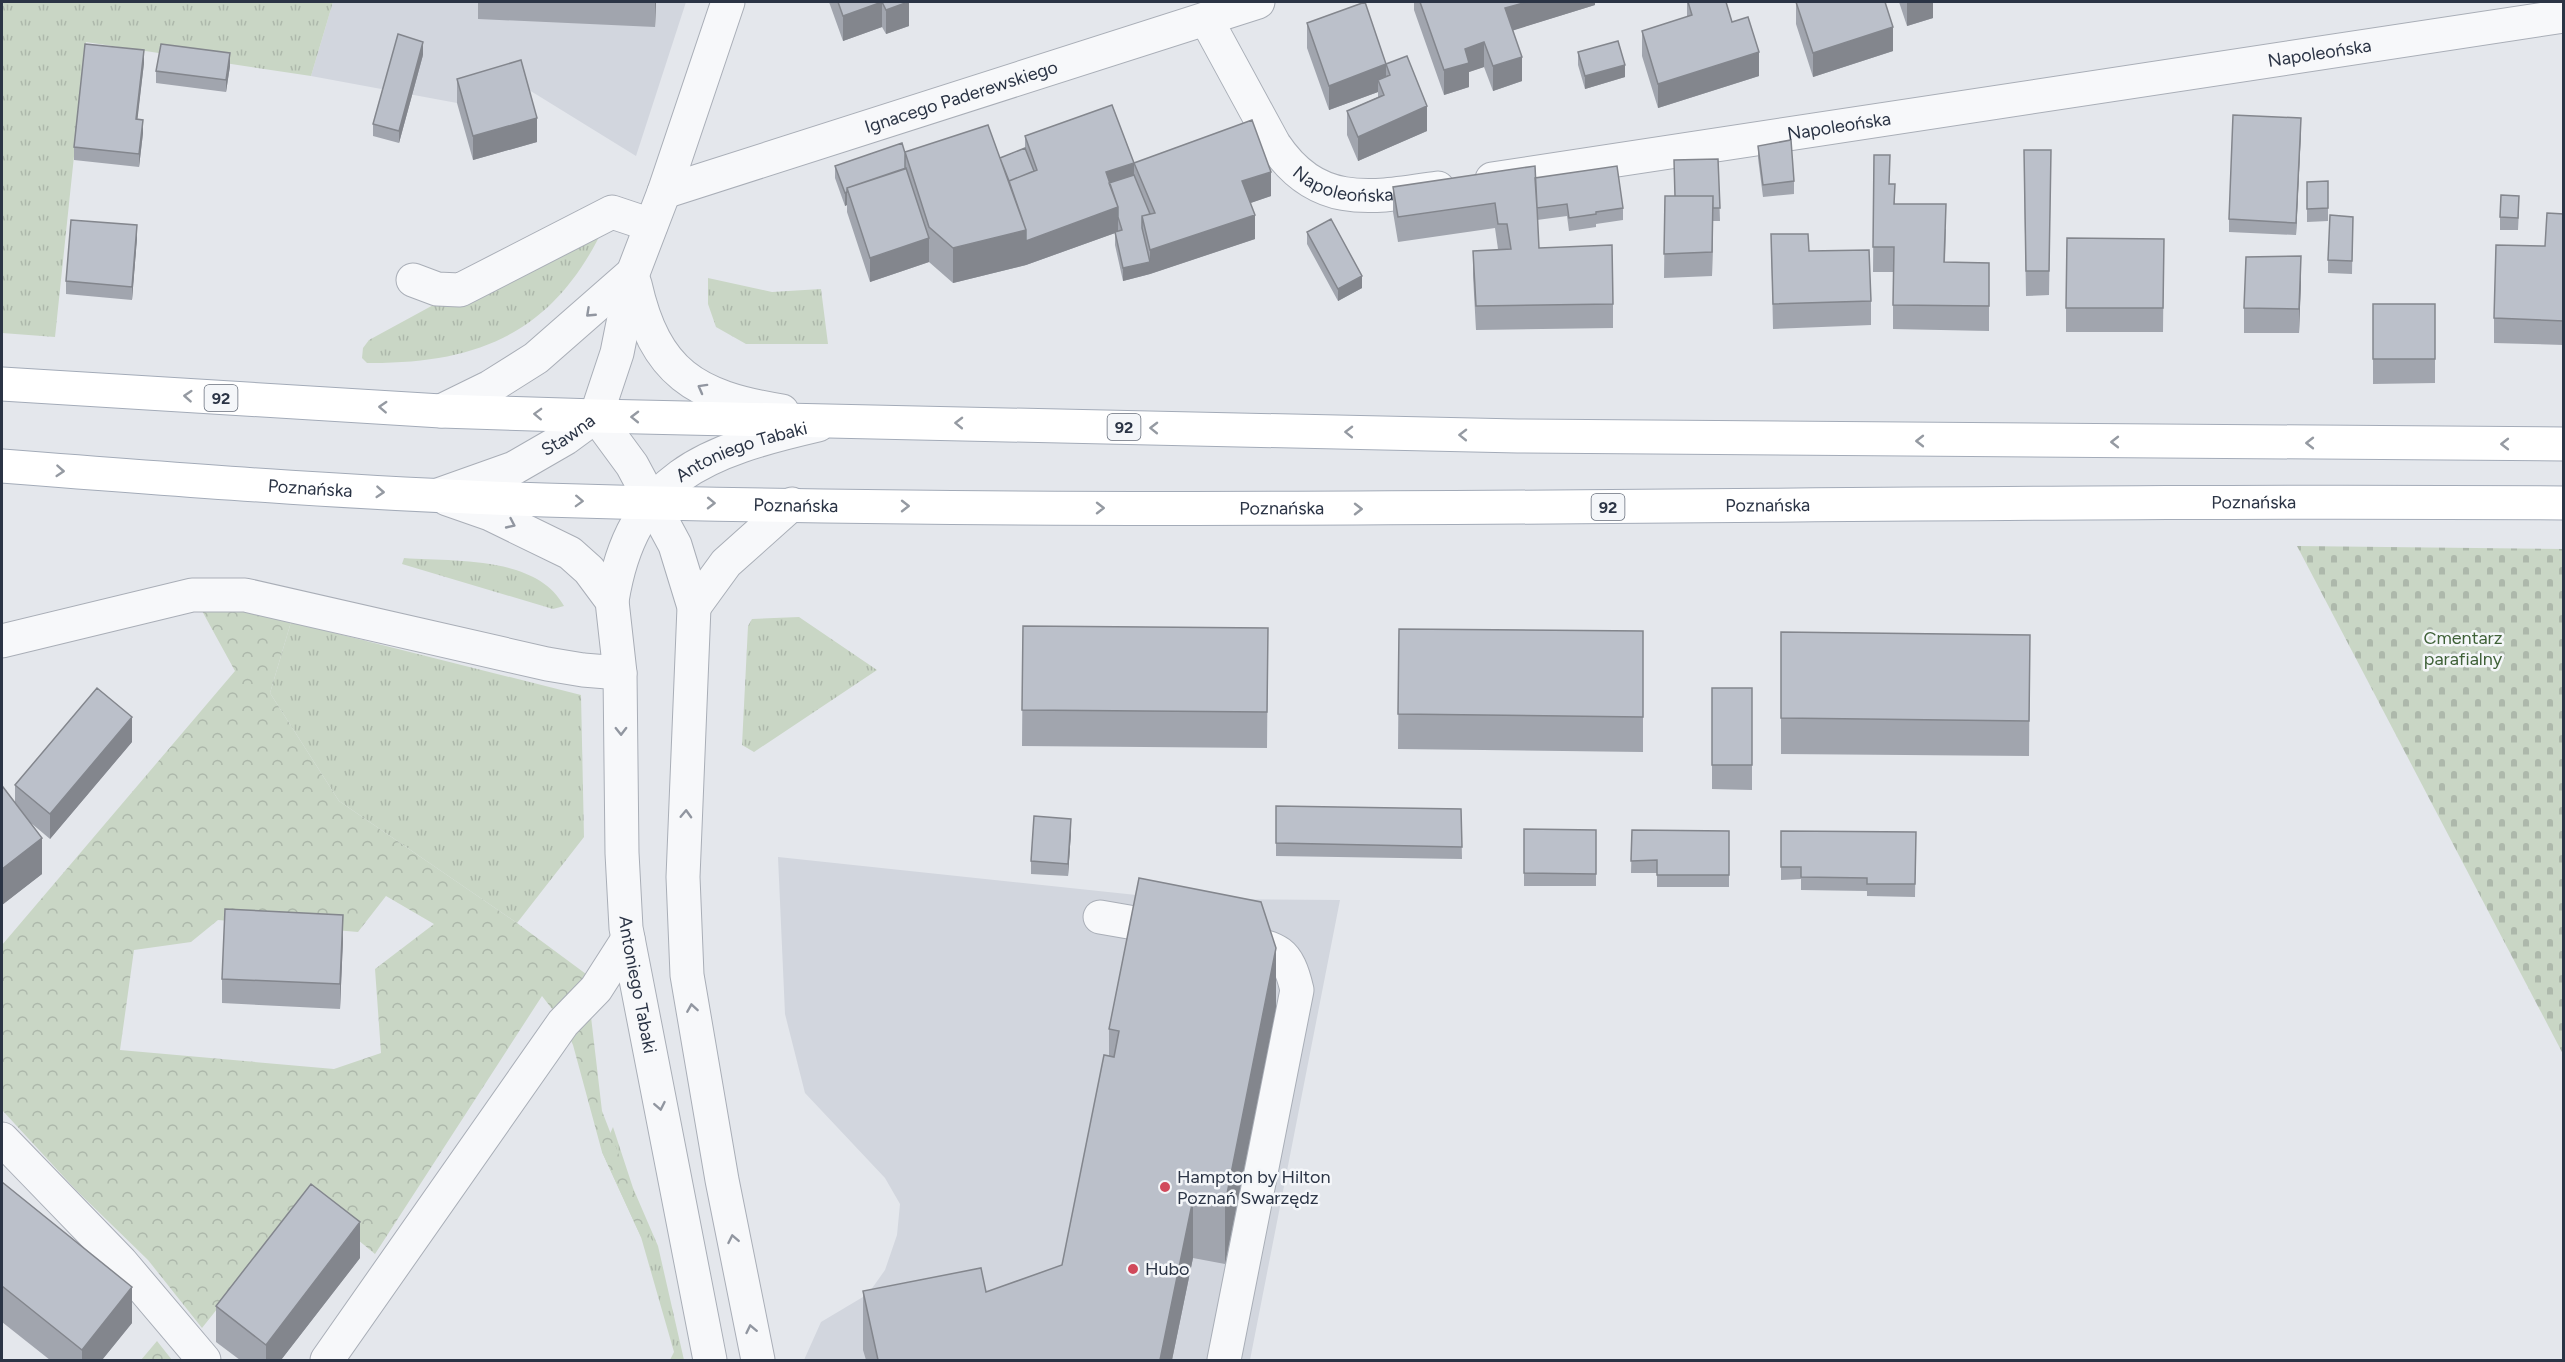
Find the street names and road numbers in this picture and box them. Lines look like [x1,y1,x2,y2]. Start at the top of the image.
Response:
street label: Napoleońska [2266,34,2373,72]
street label: Ignacego Paderewskiego [862,56,1061,138]
street label: Napoleońska [1786,107,1892,145]
street label: Napoleońska [1288,161,1394,207]
road number: 92 [204,385,238,411]
street label: Stawna [537,409,599,461]
road number: 92 [1108,414,1140,440]
street label: Antoniego Tabaki [671,417,809,487]
street label: Poznańska [267,475,353,502]
street label: Poznańska [2211,491,2296,513]
street label: Poznańska [753,494,838,517]
road number: 92 [1592,494,1624,520]
street label: Poznańska [1725,494,1810,517]
street label: Poznańska [1239,497,1324,519]
street label: Antoniego Tabaki [614,915,661,1055]

